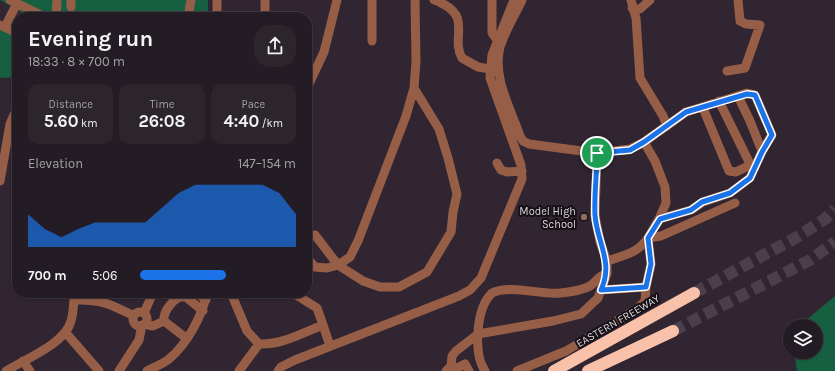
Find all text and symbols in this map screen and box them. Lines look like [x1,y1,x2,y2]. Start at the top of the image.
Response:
button: share [254,25,296,67]
text: Evening run [28,26,153,52]
text: 18:33 · 8 × 700 m [28,54,125,69]
text: Distance [48,98,93,111]
text: Time [150,98,174,111]
text: Pace [242,98,265,111]
text: 5.60 [44,111,78,131]
text: 26:08 [139,111,185,131]
text: 4:40 [224,111,259,131]
text: km [78,117,98,130]
text: /km [259,117,283,130]
pin [580,136,614,170]
icon: arrive [586,142,608,164]
text: Elevation [28,156,83,171]
text: 147–154 m [238,156,296,171]
place label: Model High School [519,205,576,231]
marker: Model High School [579,212,589,222]
text: 700 m [28,268,67,283]
text: 5:06 [92,268,118,283]
street label: EASTERN FREEWAY [574,292,662,350]
map controls [783,319,823,359]
button: layers [783,319,823,359]

